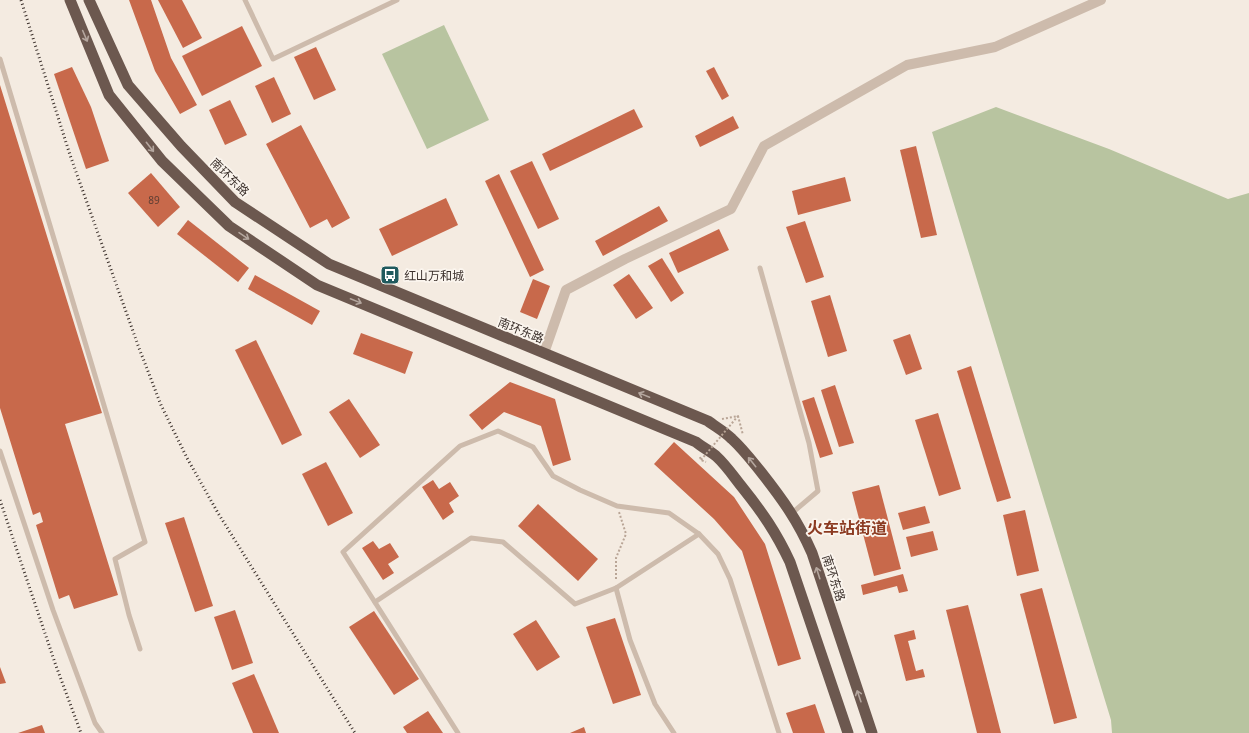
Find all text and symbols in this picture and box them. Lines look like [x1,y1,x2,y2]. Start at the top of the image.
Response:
one-way arrow [81,30,89,42]
one-way arrow [146,141,155,152]
street label: 南环东路 [207,154,253,200]
house number: 89 [148,193,160,207]
one-way arrow [239,232,250,240]
bus stop icon: 红山万和城 [379,264,401,286]
place label: 红山万和城 [404,267,464,284]
one-way arrow [350,298,362,306]
street label: 南环东路 [496,313,546,347]
one-way arrow [638,390,650,398]
one-way arrow [748,456,757,467]
district label: 火车站街道 [807,517,887,539]
street label: 南环东路 [818,553,850,603]
one-way arrow [814,567,822,579]
one-way arrow [855,690,863,702]

